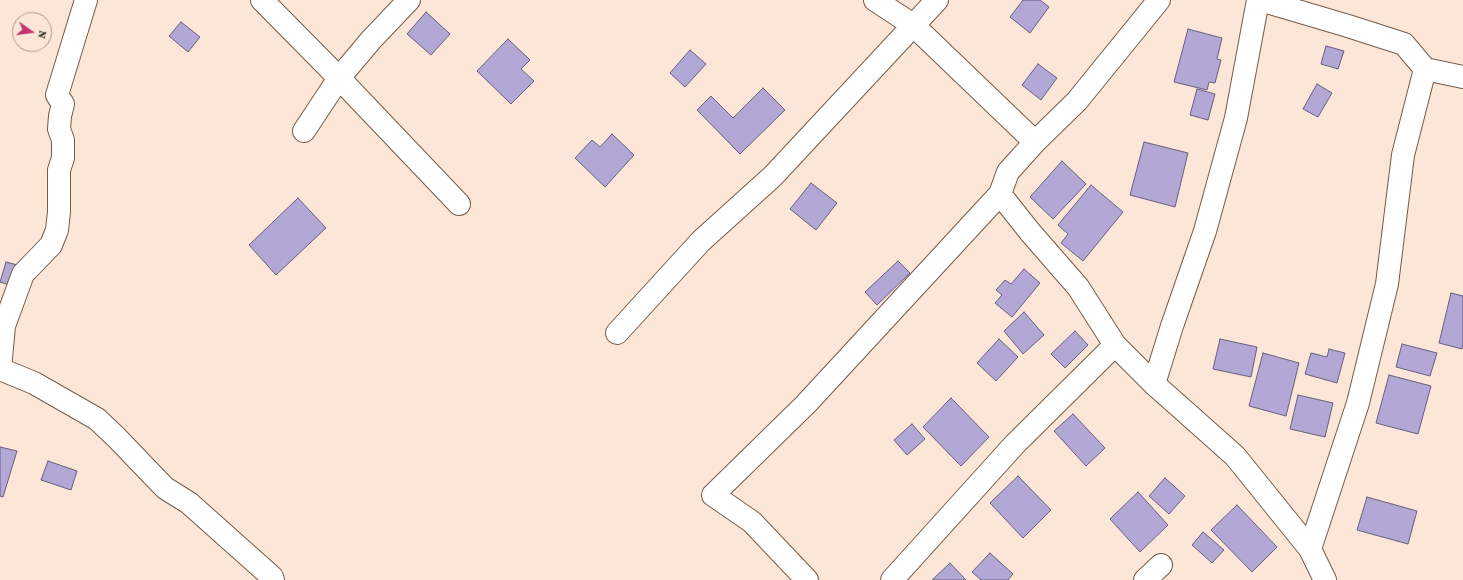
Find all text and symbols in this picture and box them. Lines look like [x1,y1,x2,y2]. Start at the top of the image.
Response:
north arrow [12,12,52,52]
text: N [36,30,49,40]

